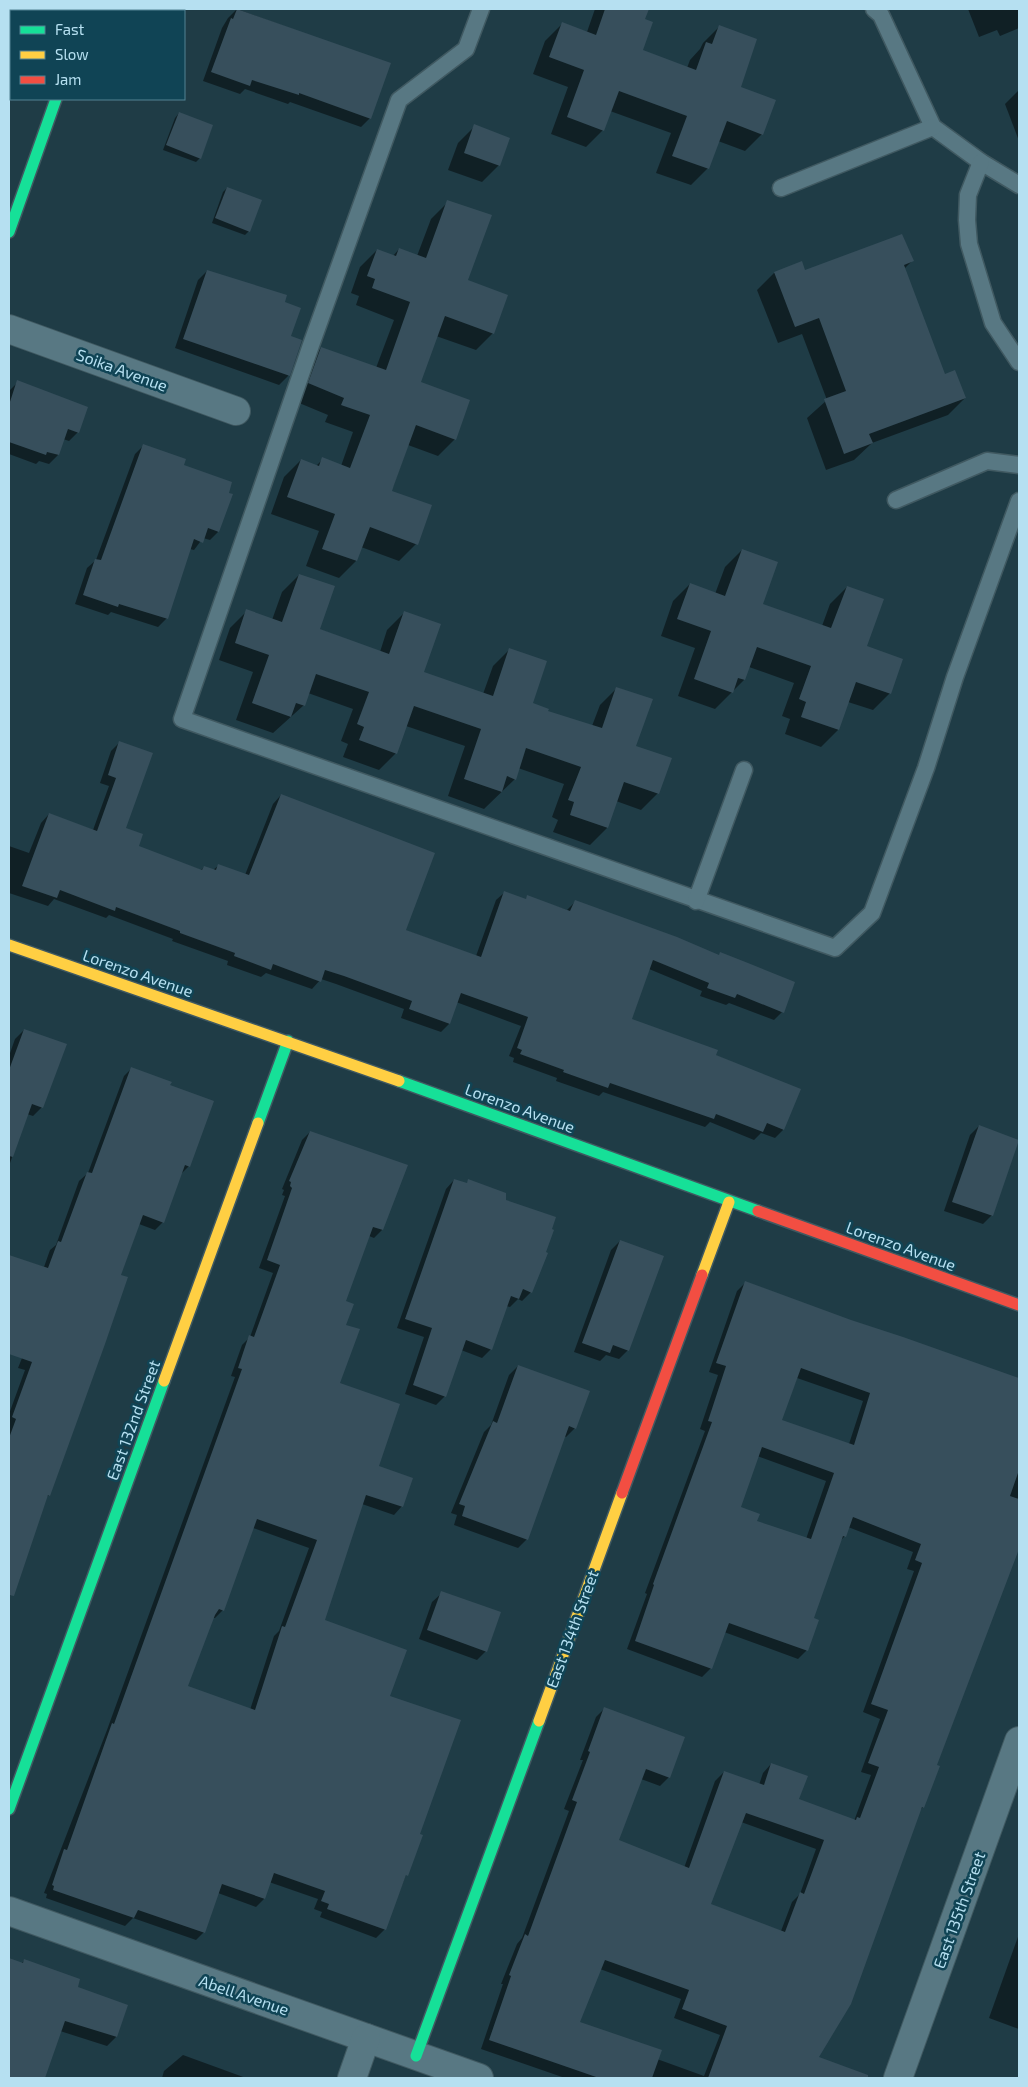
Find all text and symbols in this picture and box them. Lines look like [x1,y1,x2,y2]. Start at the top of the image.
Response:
legend [10,10,185,100]
text: Fast [55,20,85,38]
text: Slow [55,45,89,63]
text: Jam [55,70,81,88]
street label: Soika Avenue [74,344,170,395]
street label: Lorenzo Avenue [81,945,196,1000]
street label: Lorenzo Avenue [463,1079,578,1136]
street label: Lorenzo Avenue [844,1217,959,1274]
street label: East 132nd Street [102,1357,163,1482]
street label: East 134th Street [541,1567,602,1690]
street label: East 135th Street [929,1849,988,1971]
street label: Abell Avenue [197,1970,291,2019]

